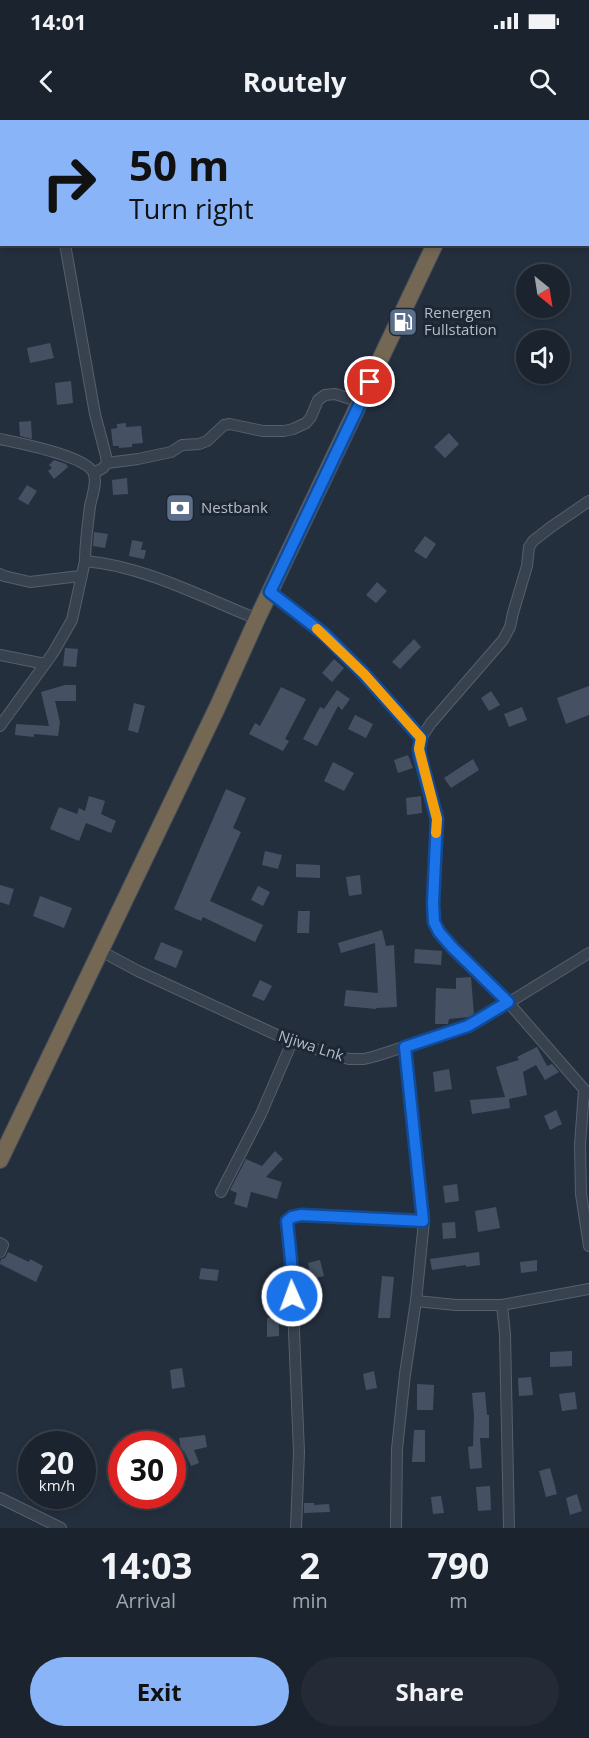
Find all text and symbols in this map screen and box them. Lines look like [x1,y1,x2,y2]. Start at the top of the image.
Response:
text: 14:01 [30,6,87,36]
text: Routely [243,63,346,100]
icon: back [30,65,63,98]
icon: search [526,65,559,98]
text: 50 m [129,136,229,193]
icon: right [30,144,108,222]
text: Turn right [129,190,254,227]
north arrow [516,264,570,318]
map controls [516,264,570,384]
place label: Renergen Fullstation [424,302,497,339]
fuel station icon: Renergen Fullstation [387,306,419,338]
button: sound [516,330,570,384]
pin [344,356,395,407]
icon: arrive [353,365,386,398]
bank icon: Nestbank [164,492,196,524]
place label: Nestbank [201,497,268,517]
street label: Njiwa Lnk [276,1025,347,1065]
position arrow [260,1264,324,1328]
speed limit sign: 30 [108,1431,186,1509]
text: 20 [40,1442,74,1483]
text: km/h [39,1475,75,1495]
text: 14:03 [100,1541,192,1590]
text: 2 [300,1541,320,1590]
text: 790 [428,1541,489,1590]
text: Arrival [116,1587,176,1614]
text: min [292,1587,328,1614]
text: m [449,1587,468,1614]
button: Exit [30,1657,289,1726]
button: Share [301,1657,559,1726]

